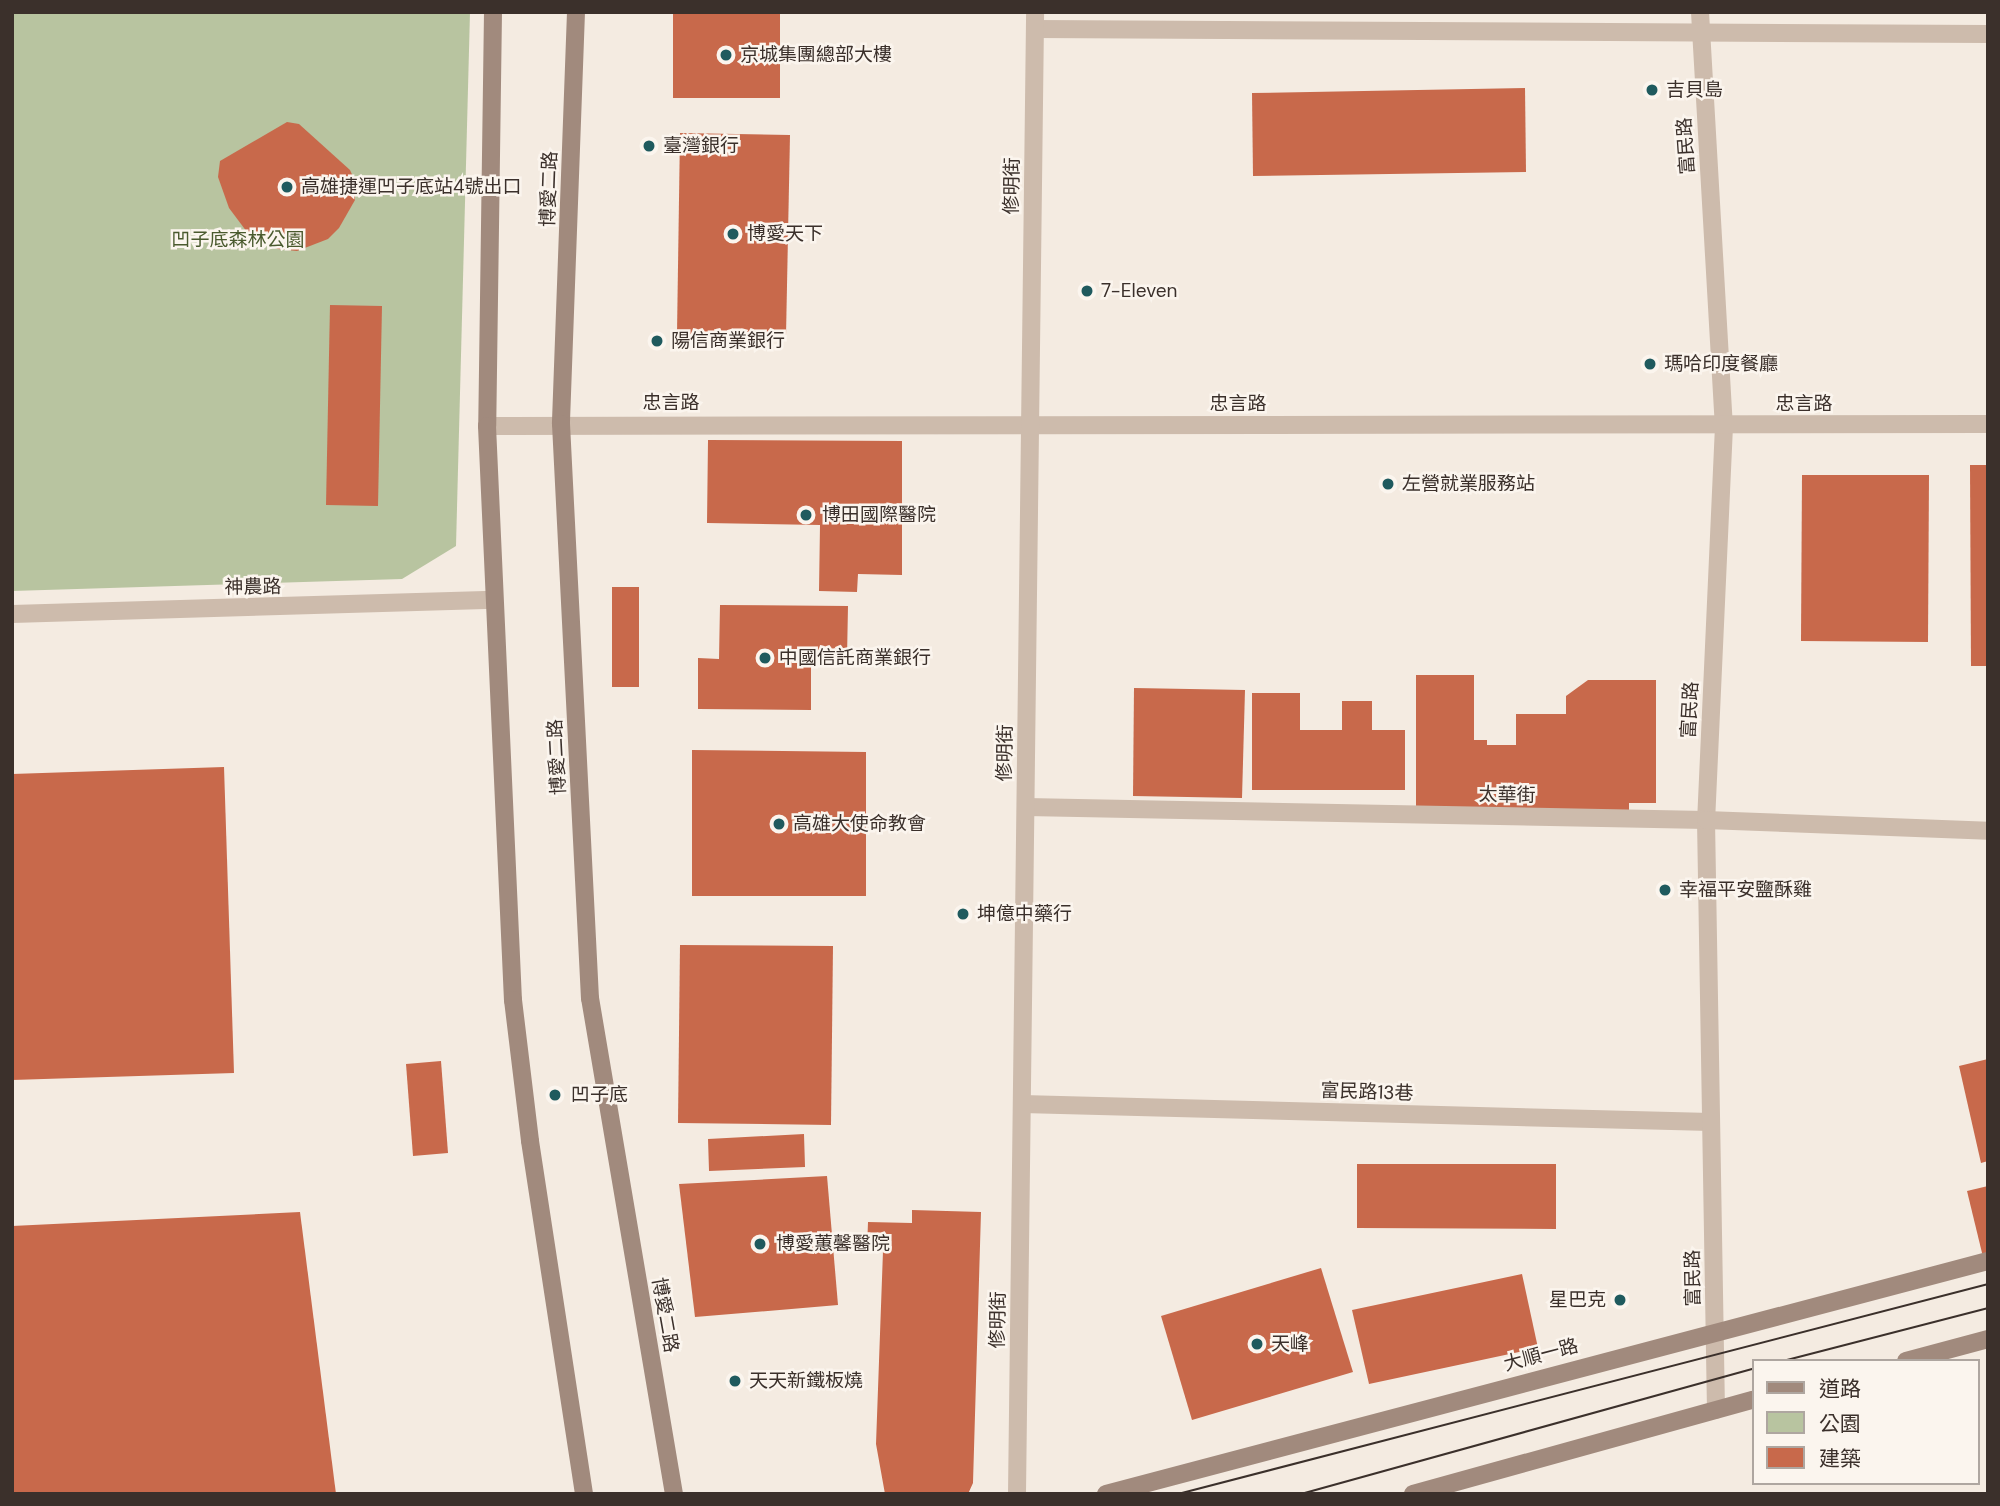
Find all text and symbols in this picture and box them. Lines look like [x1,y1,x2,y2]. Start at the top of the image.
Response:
place label: 京城集團總部大樓 [740,44,892,66]
marker: 京城集團總部大樓 [718,47,734,63]
place label: 吉貝島 [1666,79,1723,101]
marker: 吉貝島 [1644,82,1660,98]
street label: 富民路 [1673,117,1699,175]
place label: 臺灣銀行 [663,135,739,157]
marker: 臺灣銀行 [641,138,657,154]
street label: 博愛二路 [536,151,562,227]
street label: 修明街 [1000,157,1024,215]
place label: 高雄捷運凹子底站4號出口 [301,176,522,198]
marker: 高雄捷運凹子底站4號出口 [279,179,295,195]
place label: 博愛天下 [747,223,823,245]
marker: 博愛天下 [725,226,741,242]
park label: 凹子底森林公園 [172,229,304,251]
place label: 7-Eleven [1101,280,1177,302]
marker: 7-Eleven [1079,283,1095,299]
place label: 陽信商業銀行 [671,330,785,352]
marker: 陽信商業銀行 [649,333,665,349]
place label: 瑪哈印度餐廳 [1664,353,1778,375]
marker: 瑪哈印度餐廳 [1642,356,1658,372]
street label: 忠言路 [643,392,699,414]
street label: 忠言路 [1210,393,1266,415]
street label: 忠言路 [1776,393,1832,415]
place label: 左營就業服務站 [1402,473,1535,495]
marker: 左營就業服務站 [1380,476,1396,492]
place label: 博田國際醫院 [822,504,936,526]
marker: 博田國際醫院 [796,505,816,525]
street label: 神農路 [224,575,282,599]
place label: 中國信託商業銀行 [779,647,931,669]
marker: 中國信託商業銀行 [757,650,773,666]
street label: 富民路 [1677,681,1703,739]
street label: 博愛二路 [544,718,570,796]
street label: 修明街 [993,724,1017,782]
street label: 太華街 [1478,783,1536,807]
place label: 高雄大使命教會 [793,813,926,835]
marker: 高雄大使命教會 [771,816,787,832]
place label: 幸福平安鹽酥雞 [1679,879,1812,901]
marker: 幸福平安鹽酥雞 [1657,882,1673,898]
place label: 坤億中藥行 [977,903,1072,925]
marker: 坤億中藥行 [955,906,971,922]
street label: 富民路13巷 [1320,1079,1414,1105]
place label: 凹子底 [571,1084,628,1106]
marker: 凹子底 [545,1085,565,1105]
place label: 博愛蕙馨醫院 [776,1233,890,1255]
marker: 博愛蕙馨醫院 [750,1234,770,1254]
street label: 富民路 [1681,1249,1705,1307]
street label: 博愛二路 [647,1276,683,1354]
place label: 星巴克 [1549,1289,1606,1311]
street label: 修明街 [986,1291,1010,1349]
marker: 星巴克 [1612,1292,1628,1308]
place label: 天峰 [1271,1333,1309,1355]
street label: 大順一路 [1501,1334,1581,1376]
marker: 天峰 [1249,1336,1265,1352]
legend [1752,1359,1979,1485]
place label: 天天新鐵板燒 [749,1370,863,1392]
marker: 天天新鐵板燒 [727,1373,743,1389]
text: 道路 [1819,1375,1861,1403]
text: 公園 [1819,1410,1861,1438]
text: 建築 [1819,1445,1861,1473]

